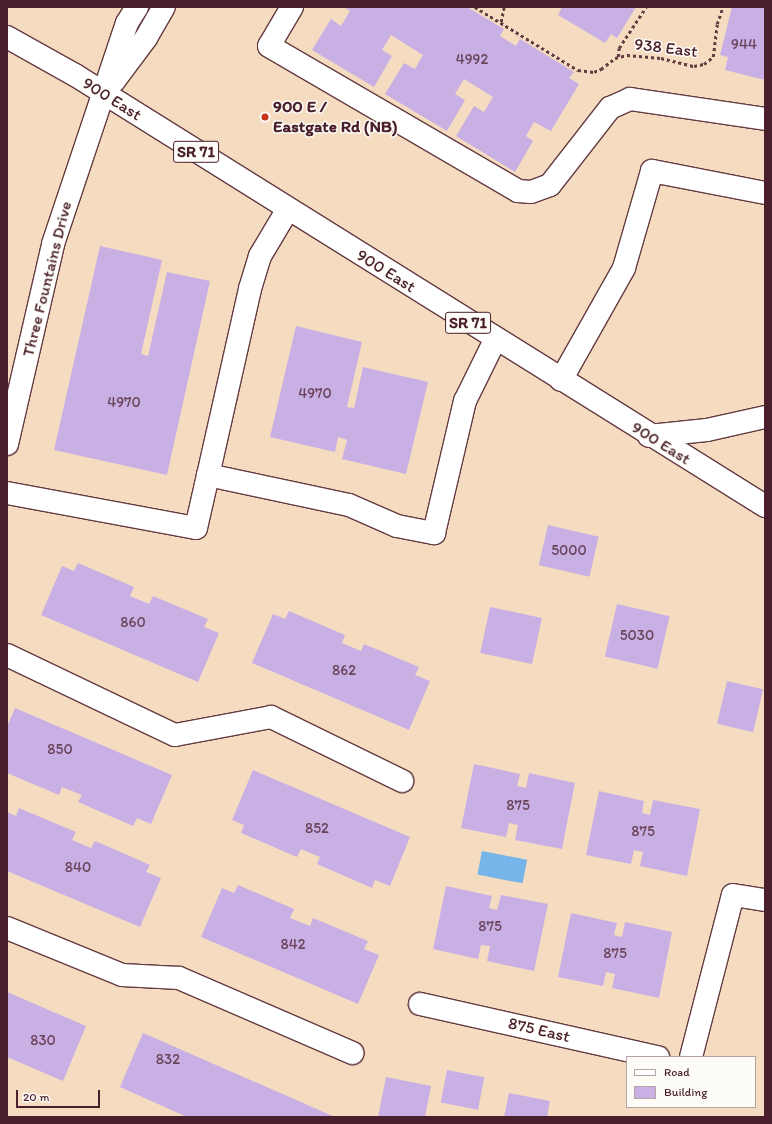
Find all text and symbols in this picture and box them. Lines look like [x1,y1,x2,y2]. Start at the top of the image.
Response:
street label: 938 East [633,34,699,62]
house number: 944 [731,36,757,54]
house number: 4992 [456,51,488,69]
street label: 900 East [79,73,145,125]
place label: 900 E / Eastgate Rd (NB) [273,97,397,137]
marker: 900 E / Eastgate Rd (NB) [260,112,270,122]
road number: SR 71 [173,138,219,166]
street label: Three Fountains Drive [18,199,76,359]
street label: 900 East [353,245,419,297]
road number: SR 71 [445,309,491,337]
house number: 4970 [298,385,332,403]
house number: 4970 [107,394,141,412]
street label: 900 East [628,417,694,469]
house number: 5000 [551,542,587,560]
house number: 860 [120,614,146,632]
house number: 5030 [620,627,654,645]
house number: 862 [332,662,356,680]
house number: 850 [47,741,73,759]
house number: 875 [506,797,530,815]
house number: 852 [305,820,329,838]
house number: 875 [631,823,655,841]
house number: 840 [65,859,91,877]
house number: 875 [478,918,502,936]
house number: 842 [280,936,306,954]
house number: 875 [603,945,627,963]
street label: 875 East [506,1013,572,1047]
house number: 830 [30,1032,56,1050]
house number: 832 [156,1051,180,1069]
legend [626,1056,756,1108]
text: Road [664,1065,690,1079]
scale bar [18,1082,102,1108]
text: Building [664,1085,707,1099]
text: 20 m [23,1090,50,1104]

